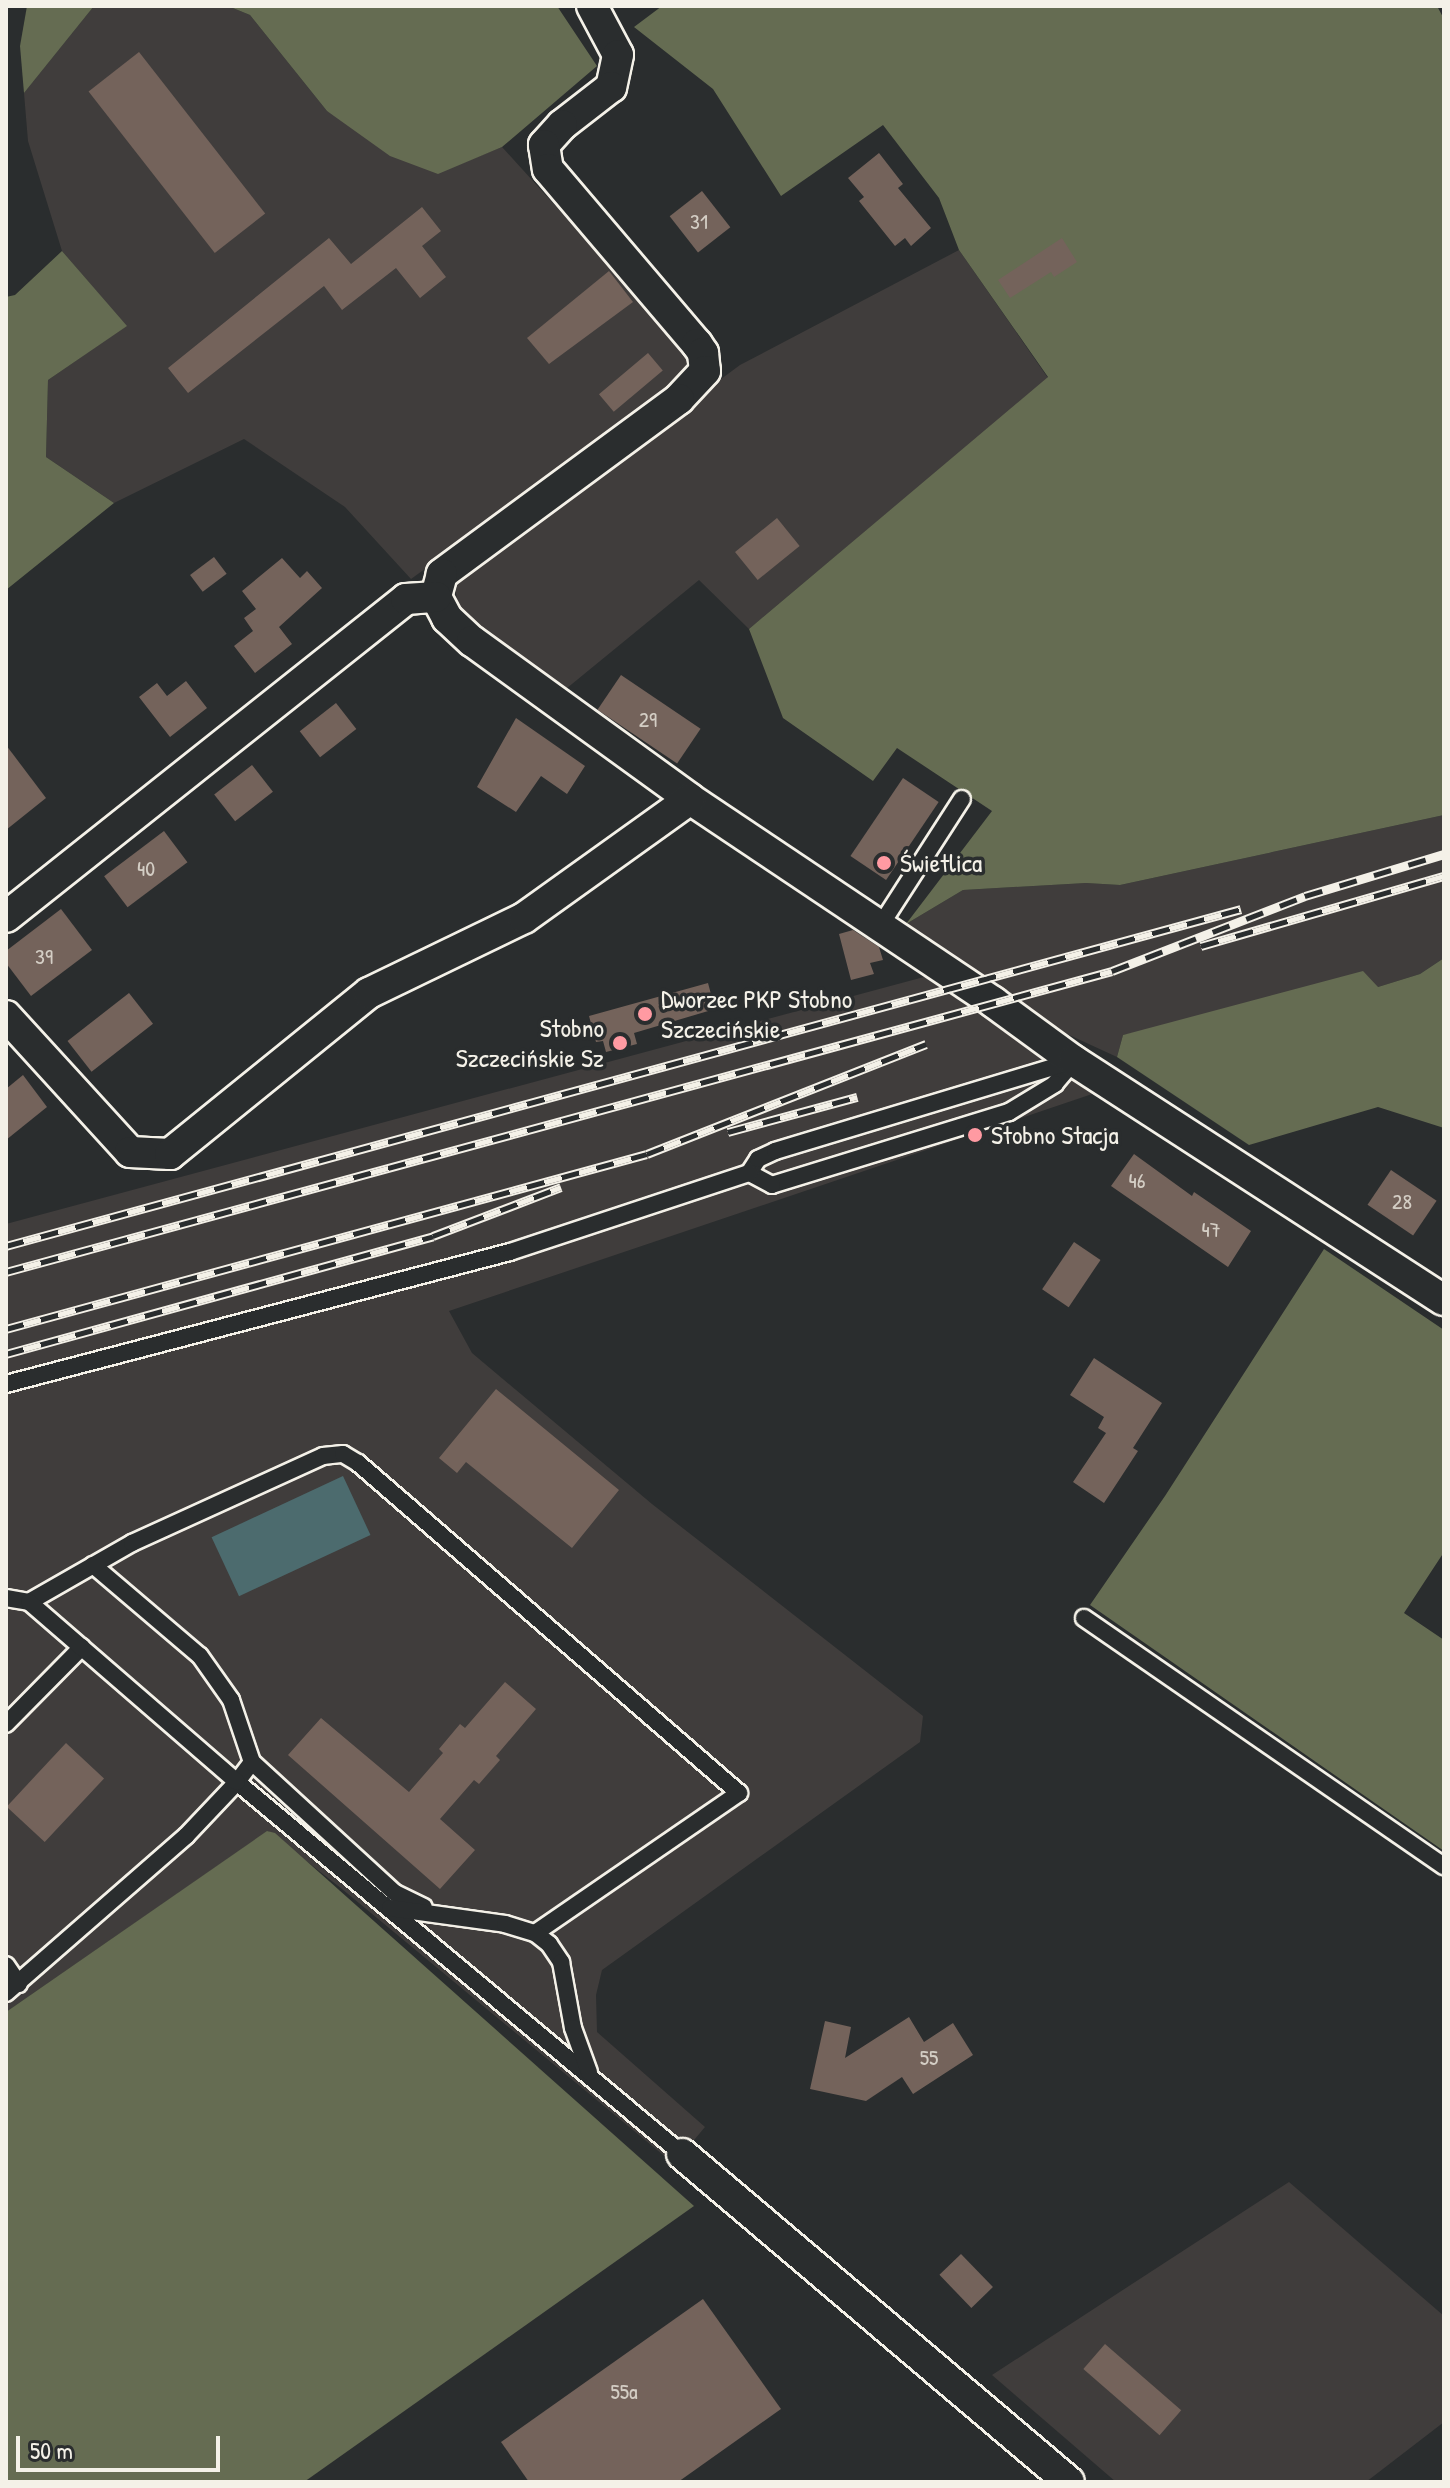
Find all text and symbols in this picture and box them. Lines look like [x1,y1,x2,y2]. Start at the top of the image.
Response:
house number: 31 [690,209,708,235]
house number: 29 [639,707,657,733]
place label: Świetlica [900,847,982,879]
marker: Świetlica [875,854,893,872]
house number: 40 [137,856,155,882]
house number: 39 [35,944,53,970]
place label: Dworzec PKP Stobno Szczecińskie [661,983,852,1044]
marker: Dworzec PKP Stobno Szczecińskie [636,1005,654,1023]
place label: Stobno Szczecińskie Sz [456,1012,604,1074]
marker: Stobno Szczecińskie Sz [611,1034,629,1052]
place label: Stobno Stacja [991,1119,1119,1151]
marker: Stobno Stacja [966,1126,984,1144]
house number: 46 [1128,1168,1146,1194]
house number: 28 [1392,1189,1412,1215]
house number: 47 [1201,1217,1221,1243]
house number: 55 [920,2045,938,2071]
house number: 55a [610,2379,638,2405]
scale bar [20,2420,224,2470]
text: 50 m [30,2434,73,2466]

